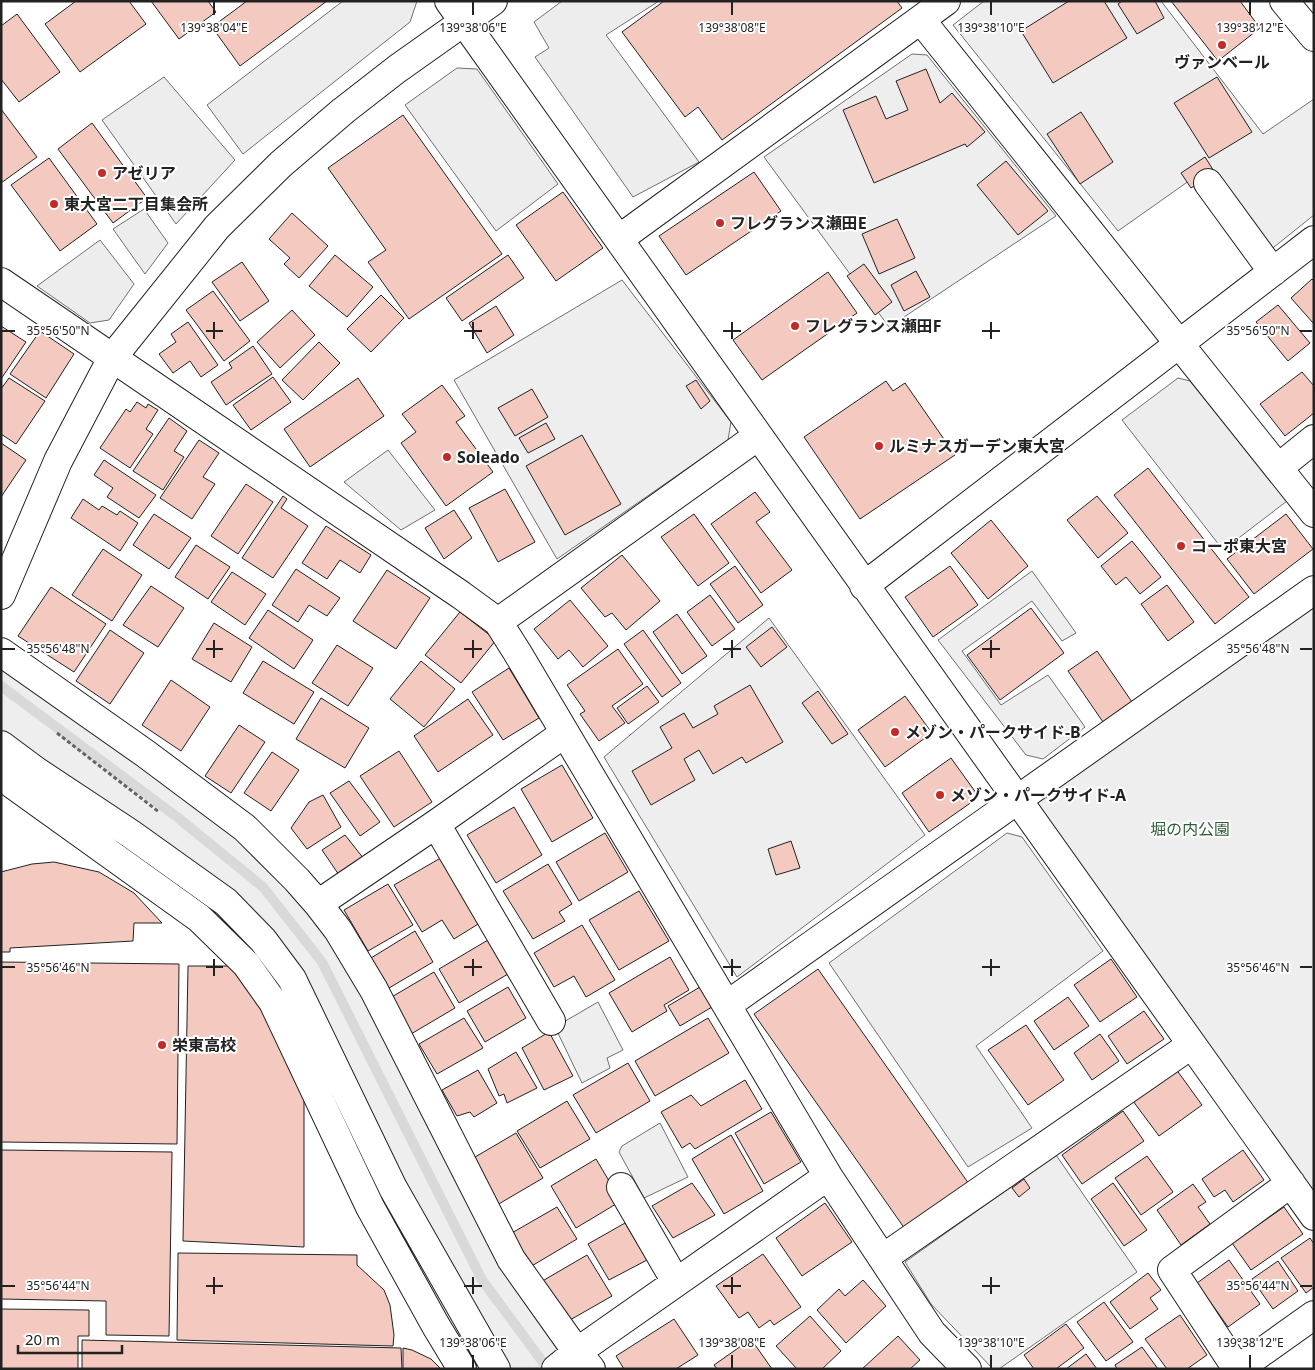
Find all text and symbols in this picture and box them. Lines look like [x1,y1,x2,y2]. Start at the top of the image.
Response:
text: 139°38'04"E [180,19,248,36]
text: 139°38'06"E [439,19,507,36]
text: 139°38'08"E [698,19,766,36]
text: 139°38'10"E [957,19,1025,36]
text: 139°38'12"E [1216,19,1284,36]
marker: ヴァンベール [1216,39,1228,51]
place label: ヴァンベール [1174,51,1270,73]
place label: アゼリア [112,162,176,184]
marker: アゼリア [96,167,108,179]
place label: 東大宮二丁目集会所 [64,193,208,215]
marker: 東大宮二丁目集会所 [48,198,60,210]
place label: フレグランス瀬田E [730,212,867,234]
marker: フレグランス瀬田E [714,217,726,229]
place label: フレグランス瀬田F [805,315,941,337]
marker: フレグランス瀬田F [789,320,801,332]
text: 35°56'50"N [26,322,90,339]
text: 35°56'50"N [1226,322,1290,339]
place label: ルミナスガーデン東大宮 [889,435,1065,457]
marker: ルミナスガーデン東大宮 [873,440,885,452]
place label: Soleado [457,446,520,468]
marker: Soleado [441,451,453,463]
place label: コーポ東大宮 [1191,535,1287,557]
marker: コーポ東大宮 [1175,540,1187,552]
text: 35°56'48"N [26,640,90,657]
text: 35°56'48"N [1226,640,1290,657]
place label: メゾン・パークサイド-B [905,721,1081,743]
marker: メゾン・パークサイド-B [889,726,901,738]
place label: メゾン・パークサイド-A [950,784,1127,806]
marker: メゾン・パークサイド-A [934,789,946,801]
park label: 堀の内公園 [1150,818,1230,840]
text: 35°56'46"N [26,959,90,976]
text: 35°56'46"N [1226,959,1290,976]
place label: 栄東高校 [172,1034,236,1056]
marker: 栄東高校 [156,1039,168,1051]
text: 35°56'44"N [26,1277,90,1294]
text: 35°56'44"N [1226,1277,1290,1294]
scale bar [18,1322,121,1354]
text: 20 m [25,1329,60,1349]
text: 139°38'06"E [439,1334,507,1351]
text: 139°38'08"E [698,1334,766,1351]
text: 139°38'10"E [957,1334,1025,1351]
text: 139°38'12"E [1216,1334,1284,1351]

